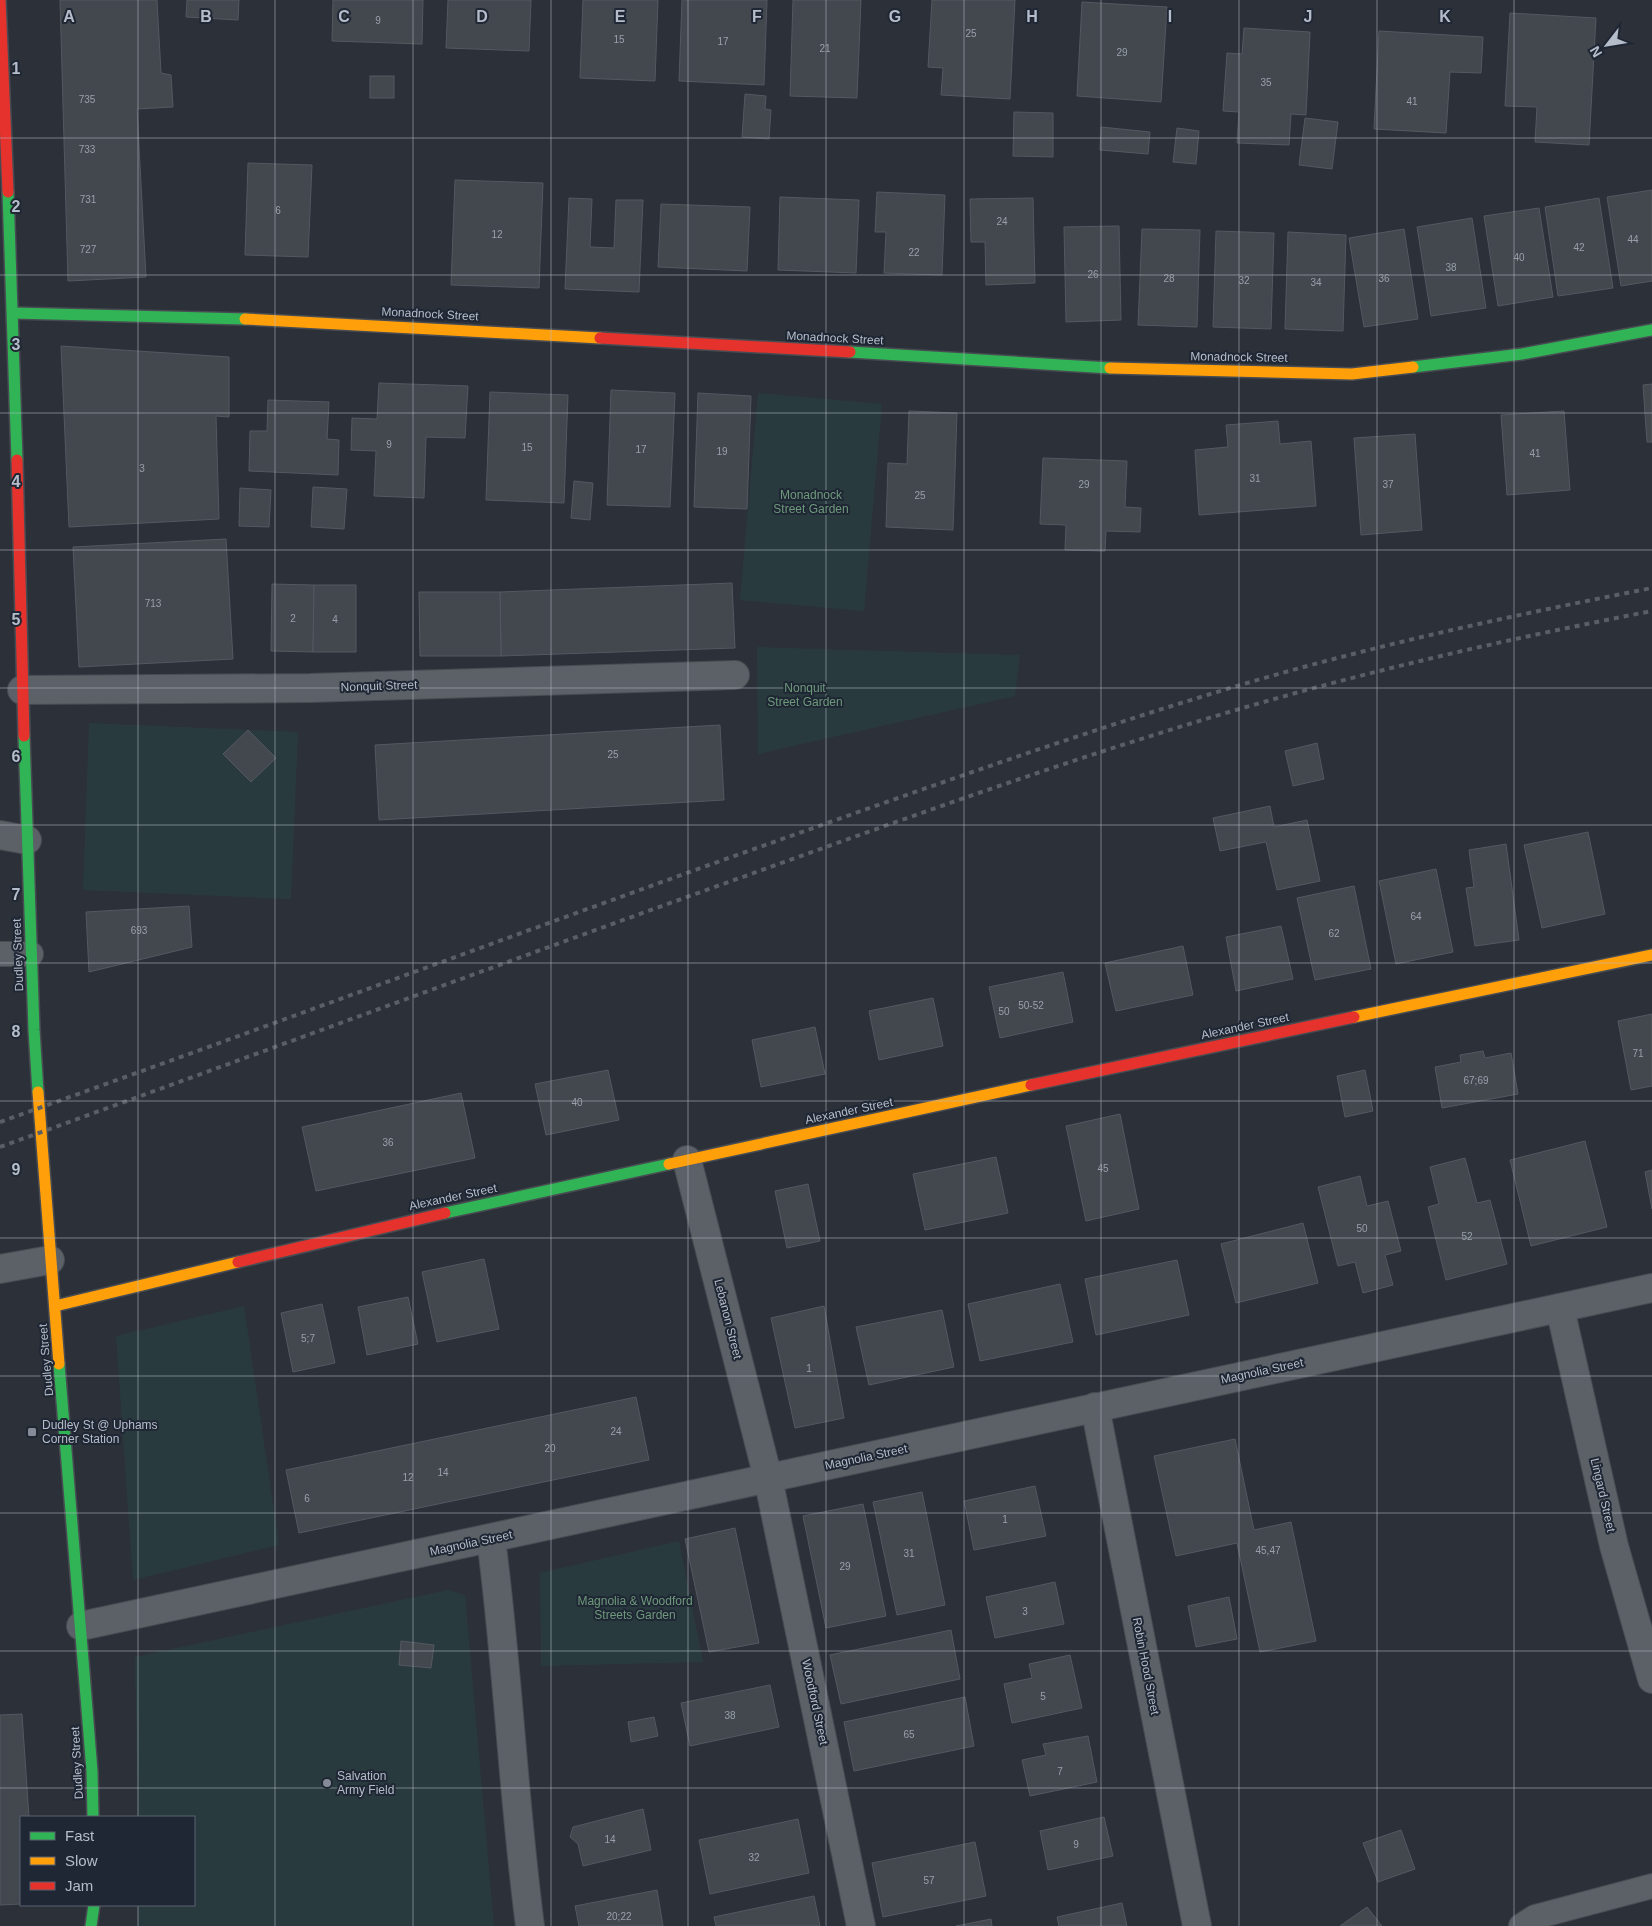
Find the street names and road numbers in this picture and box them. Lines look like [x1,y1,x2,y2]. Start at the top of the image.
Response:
street label: Monadnock Street [381,304,480,324]
street label: Monadnock Street [786,328,885,348]
street label: Monadnock Street [1190,349,1288,365]
street label: Nonquit Street [340,678,418,694]
street label: Dudley Street [10,918,26,992]
street label: Alexander Street [1200,1010,1291,1042]
street label: Alexander Street [804,1095,895,1127]
street label: Alexander Street [408,1181,499,1213]
street label: Lebanon Street [711,1277,745,1361]
street label: Dudley Street [36,1323,56,1397]
street label: Magnolia Street [1219,1355,1305,1387]
street label: Magnolia Street [823,1441,909,1473]
street label: Lingard Street [1588,1457,1618,1534]
street label: Magnolia Street [428,1527,514,1559]
street label: Robin Hood Street [1130,1616,1162,1716]
street label: Woodford Street [799,1658,831,1747]
street label: Dudley Street [68,1726,86,1800]

